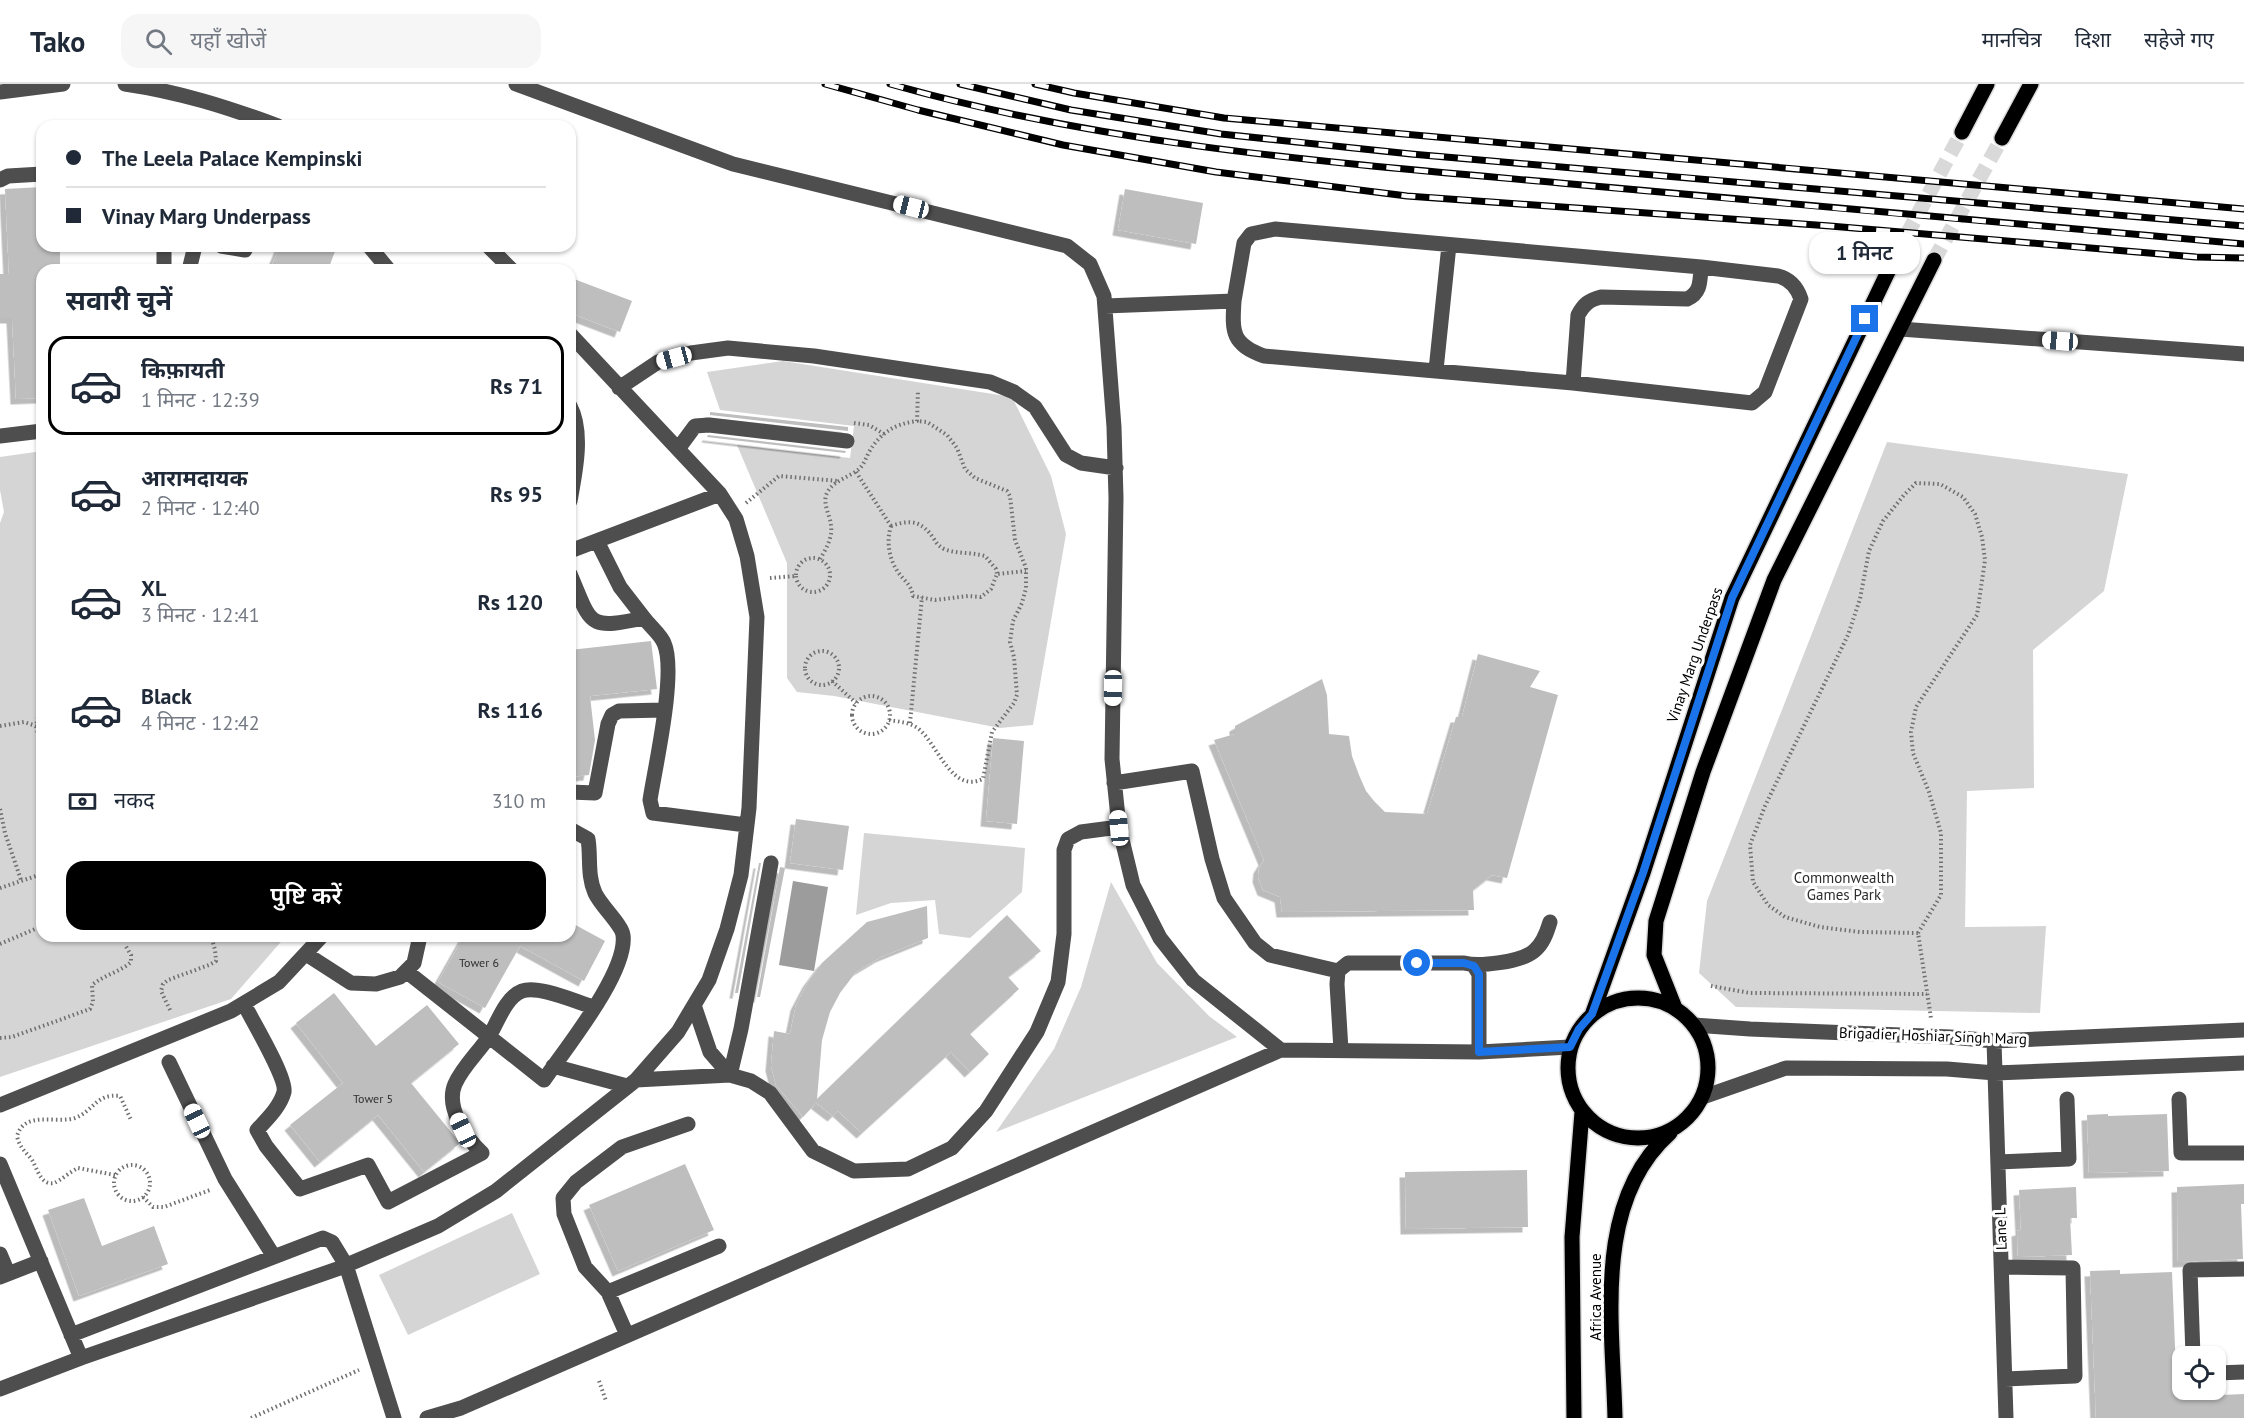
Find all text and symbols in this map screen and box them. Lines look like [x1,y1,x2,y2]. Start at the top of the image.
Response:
search box [121,14,541,68]
text: Tako [30,23,85,60]
icon: search [142,25,175,58]
text: यहाँ खोजें [190,26,266,54]
text: मानचित्र [1982,26,2042,53]
text: दिशा [2075,26,2111,53]
text: सहेजे गए [2144,26,2214,53]
text: The Leela Palace Kempinski [102,144,362,172]
car [891,194,931,220]
text: Vinay Marg Underpass [102,202,311,230]
callout: 1 मिनट [1810,232,1920,274]
text: 1 मिनट [1836,240,1893,266]
text: सवारी चुनें [66,283,172,317]
route end [1851,305,1878,332]
car [2041,331,2079,351]
car [654,345,694,371]
text: किफ़ायती [141,356,225,384]
icon: car [69,359,123,413]
text: Rs 71 [490,372,543,400]
text: 1 मिनट · 12:39 [141,387,260,413]
text: आरामदायक [141,464,248,492]
icon: car [69,467,123,521]
text: Rs 95 [490,480,543,508]
text: 2 मिनट · 12:40 [141,495,260,521]
text: XL [141,574,166,602]
icon: car [69,575,123,629]
street label: Vinay Marg Underpass [1662,585,1727,726]
text: Rs 120 [477,588,543,616]
text: 3 मिनट · 12:41 [141,602,260,628]
car [1104,670,1122,706]
text: Black [141,682,192,710]
icon: car [69,683,123,737]
text: Rs 116 [477,696,543,724]
text: 4 मिनट · 12:42 [141,710,260,736]
icon: cash [66,785,99,818]
text: नकद [114,786,155,814]
text: 310 m [492,788,546,814]
car [1108,809,1130,847]
button: पुष्टि करें [66,861,546,930]
park label: Commonwealth Games Park [1794,868,1894,904]
route start [1403,949,1430,976]
house number: Tower 6 [459,955,499,970]
street label: Brigadier Hoshiar Singh Marg [1839,1023,2027,1048]
house number: Tower 5 [353,1091,393,1106]
car [181,1101,213,1141]
car [447,1110,479,1150]
street label: Lane L [1990,1207,2011,1251]
street label: Africa Avenue [1586,1253,1605,1341]
map controls [2172,1346,2226,1400]
button: locate [2172,1346,2226,1400]

